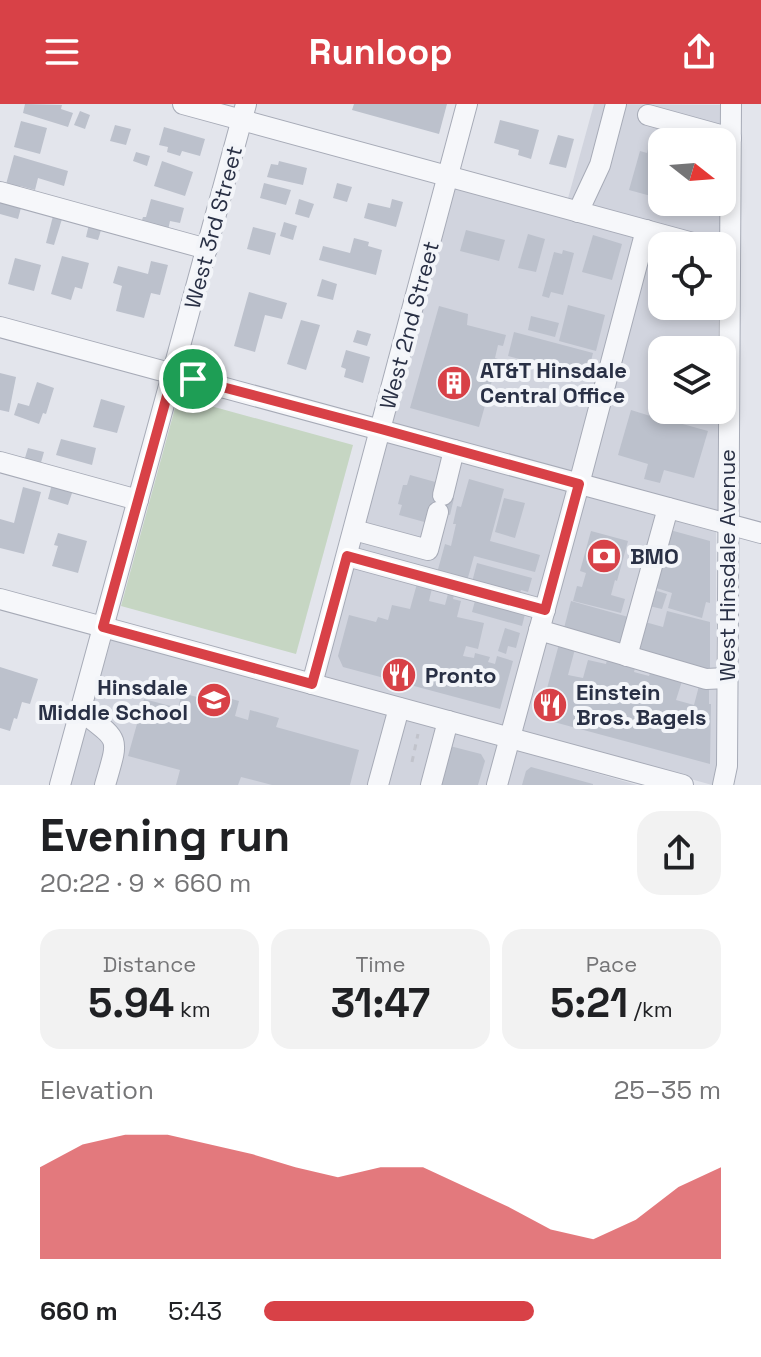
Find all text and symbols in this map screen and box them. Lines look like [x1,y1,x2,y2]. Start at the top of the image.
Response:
text: Runloop [309,29,452,75]
icon: menu [40,30,84,74]
icon: share [677,30,721,74]
north arrow [648,128,736,216]
map controls [648,128,736,424]
street label: West 3rd Street [178,143,248,311]
button: locate [648,232,736,320]
street label: West 2nd Street [373,238,445,412]
button: layers [648,336,736,424]
pin [159,345,227,413]
place label: AT&T Hinsdale Central Office [480,356,627,409]
icon: arrive [171,357,215,401]
building icon: AT&T Hinsdale Central Office [435,364,473,402]
street label: West Hinsdale Avenue [713,449,741,681]
bank icon: BMO [585,537,623,575]
place label: BMO [630,542,679,570]
restaurant icon: Pronto [380,656,418,694]
place label: Pronto [425,661,496,689]
place label: Hinsdale Middle School [38,673,188,726]
place label: Einstein Bros. Bagels [576,678,707,731]
school or university icon: Hinsdale Middle School [195,681,233,719]
restaurant icon: Einstein Bros. Bagels [531,686,569,724]
text: Evening run [40,808,290,864]
button: share [637,811,721,895]
text: 20:22 · 9 × 660 m [40,866,251,900]
text: Distance [103,950,196,978]
text: Time [355,950,406,978]
text: Pace [586,950,637,978]
text: 5.94 [88,978,174,1029]
text: 31:47 [331,978,430,1029]
text: 5:21 [550,978,628,1029]
text: km [174,995,211,1023]
text: /km [628,995,673,1023]
text: Elevation [40,1073,154,1107]
text: 25–35 m [614,1073,721,1107]
text: 660 m [40,1294,118,1328]
text: 5:43 [168,1294,222,1328]

